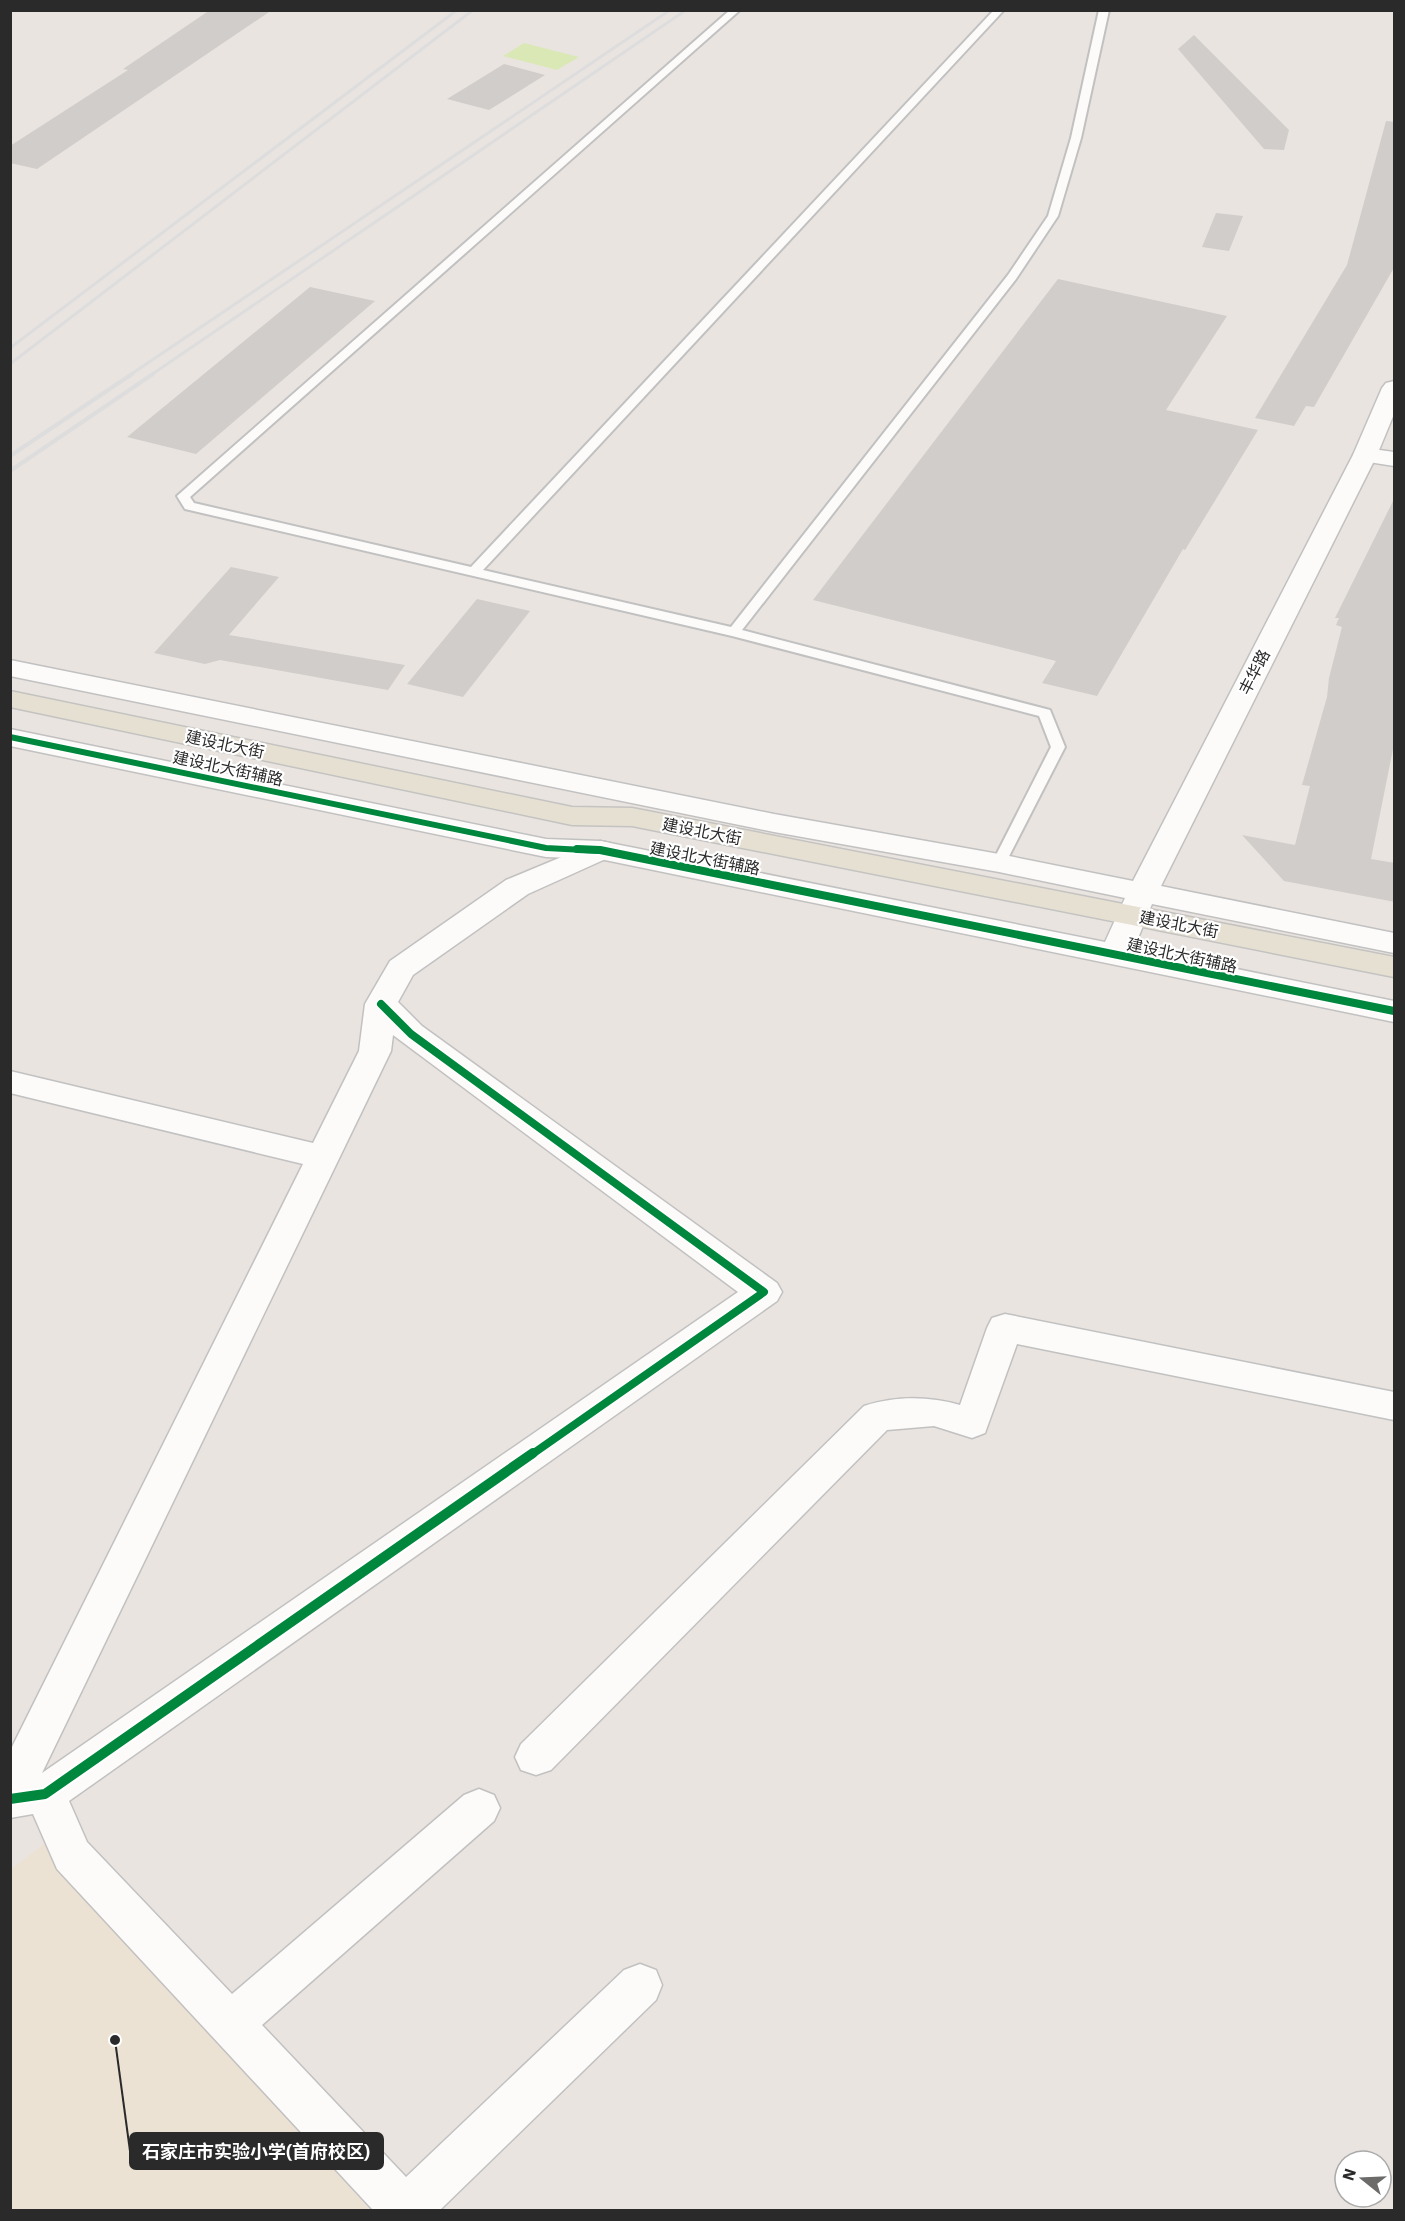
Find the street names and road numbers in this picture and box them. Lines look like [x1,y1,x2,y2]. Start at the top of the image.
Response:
street label: 丰华路 [1234,646,1274,698]
street label: 建设北大街 [184,726,266,762]
street label: 建设北大街辅路 [171,747,285,789]
street label: 建设北大街 [661,814,743,848]
street label: 建设北大街辅路 [648,837,762,879]
street label: 建设北大街 [1138,907,1220,941]
street label: 建设北大街辅路 [1125,934,1239,976]

